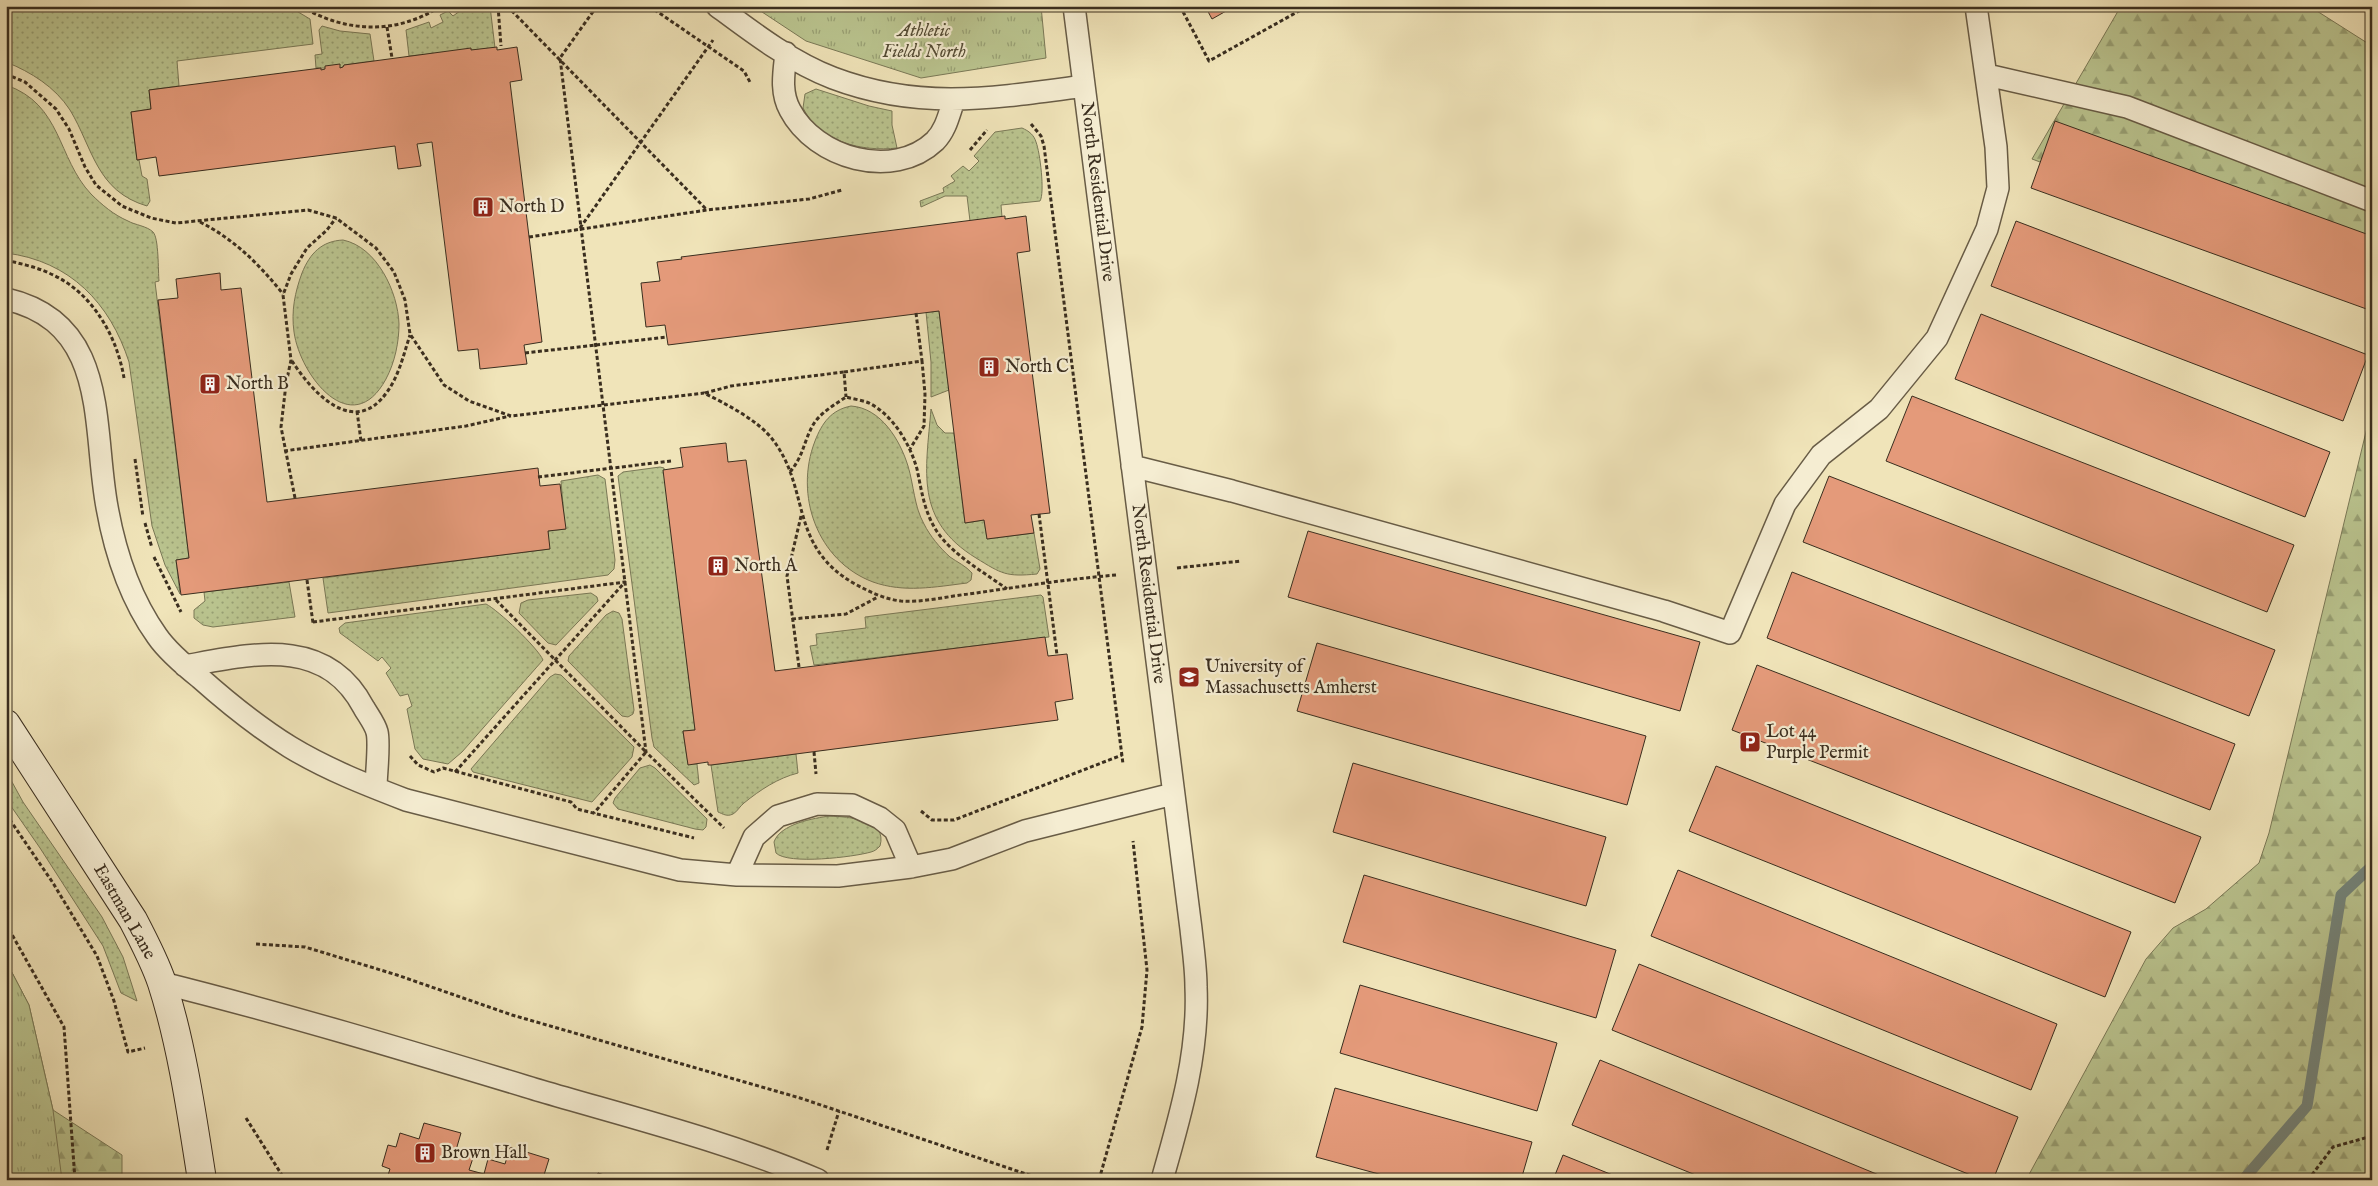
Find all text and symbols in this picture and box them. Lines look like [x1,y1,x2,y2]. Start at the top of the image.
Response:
park label: Athletic Fields North [882,20,966,64]
street label: North Residential Drive [1075,101,1119,283]
building icon: North D [471,195,495,219]
place label: North D [499,196,564,219]
building icon: North C [977,355,1001,379]
place label: North C [1005,356,1069,379]
building icon: North B [198,372,222,396]
place label: North B [226,373,289,396]
street label: North Residential Drive [1126,503,1170,685]
building icon: North A [706,554,730,578]
place label: North A [734,555,798,578]
place label: University of Massachusetts Amherst [1205,656,1377,700]
school or university icon: University of Massachusetts Amherst [1177,665,1201,689]
place label: Lot 44 Purple Permit [1766,721,1869,765]
parking icon: Lot 44 Purple Permit [1738,730,1762,754]
street label: Eastman Lane [87,860,161,964]
building icon: Brown Hall [413,1141,437,1165]
place label: Brown Hall [441,1142,528,1165]

